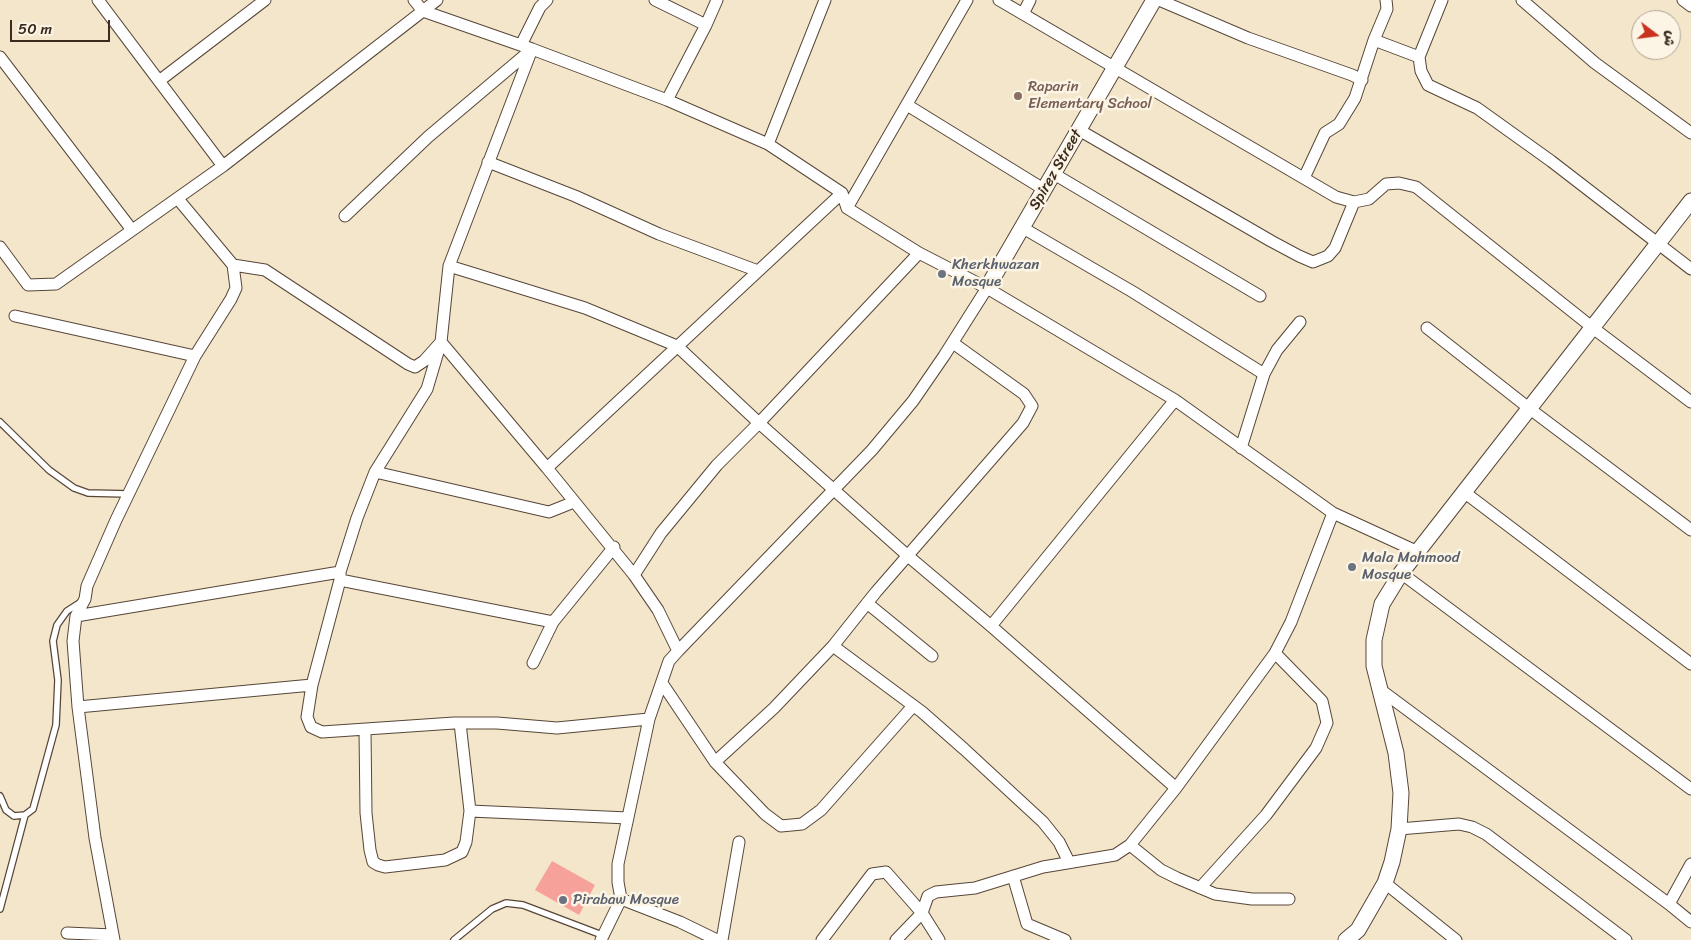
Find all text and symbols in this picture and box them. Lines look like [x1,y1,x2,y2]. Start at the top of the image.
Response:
scale bar [12,10,112,42]
north arrow [1631,10,1681,60]
text: 50 m [18,16,52,42]
text: ش [1656,28,1684,49]
place label: Raparin Elementary School [1028,78,1152,113]
marker: Raparin Elementary School [1012,90,1024,102]
street label: Spirez Street [1026,127,1086,213]
place label: Kherkhwazan Mosque [952,256,1039,291]
marker: Kherkhwazan Mosque [936,268,948,280]
place label: Mala Mahmood Mosque [1362,549,1460,584]
marker: Mala Mahmood Mosque [1346,561,1358,573]
place label: Pirabaw Mosque [573,891,679,909]
marker: Pirabaw Mosque [557,894,569,906]

